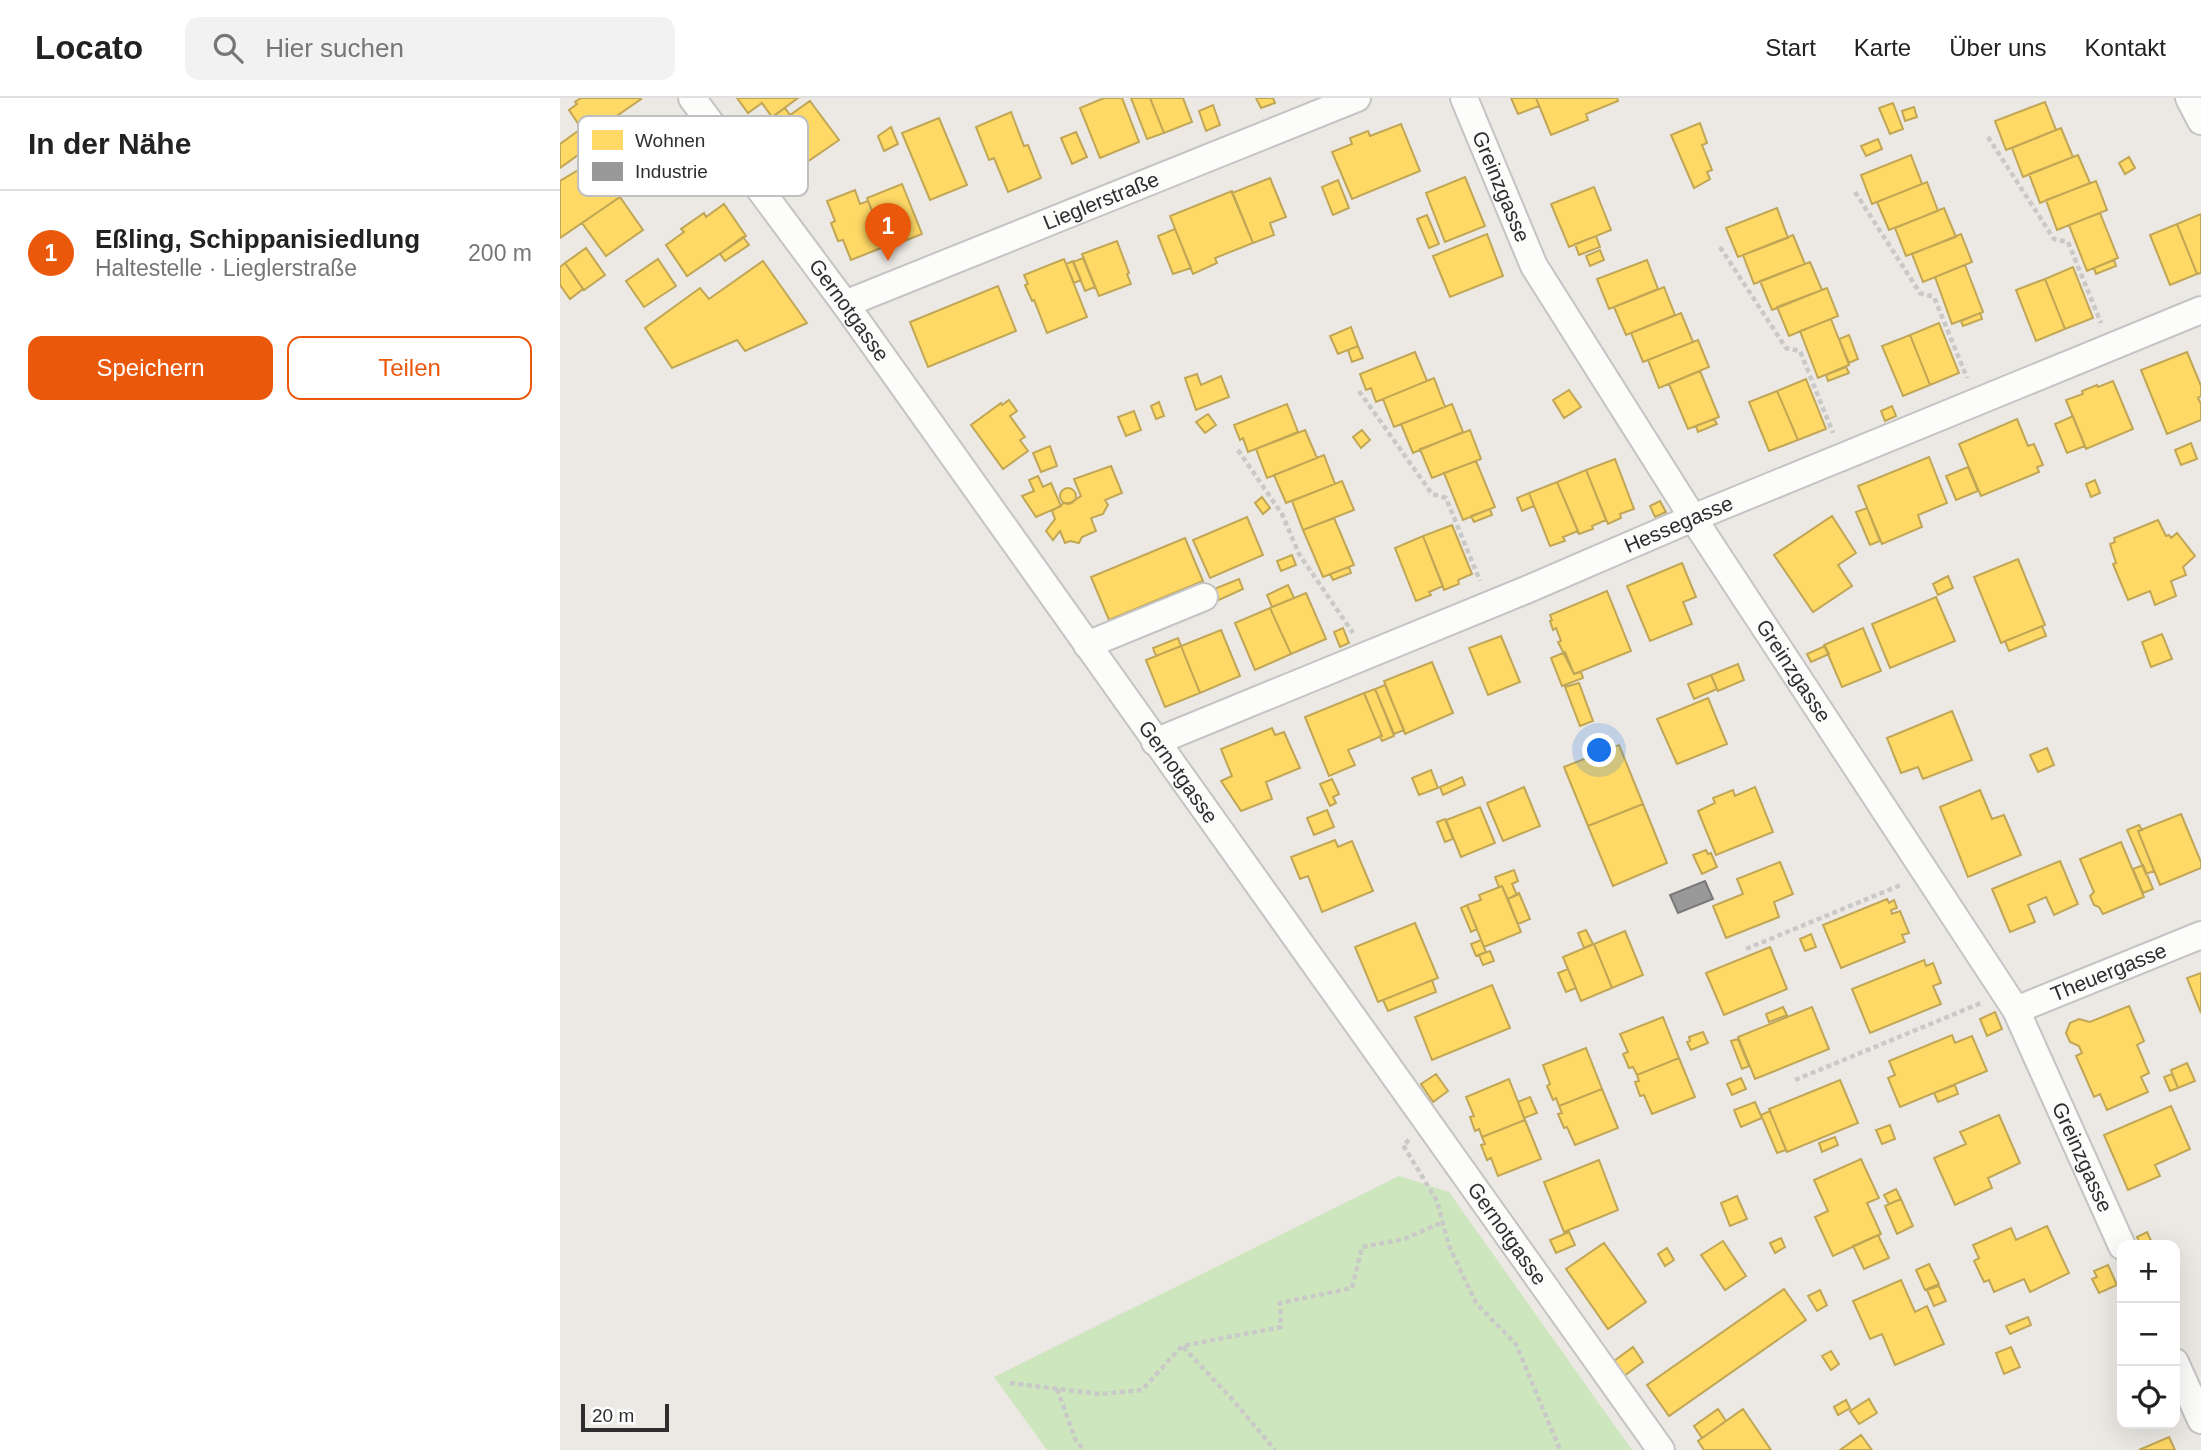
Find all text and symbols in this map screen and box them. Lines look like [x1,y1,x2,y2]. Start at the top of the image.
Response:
search box [185,17,675,80]
text: Locato [35,29,143,66]
icon: search [209,29,247,67]
text: Hier suchen [265,33,404,63]
text: Start [1765,34,1816,61]
text: Karte [1854,34,1911,61]
text: Über uns [1949,34,2047,61]
text: Kontakt [2085,34,2166,61]
legend [578,116,808,196]
text: In der Nähe [28,127,191,160]
street label: Greinzgasse [1468,128,1535,245]
text: Wohnen [635,130,705,151]
text: Industrie [635,161,708,182]
street label: Lieglerstraße [1040,167,1162,234]
pin: 1 [865,203,911,261]
text: Eßling, Schippanisiedlung [95,224,420,254]
text: 1 [45,240,57,266]
text: 200 m [468,240,532,266]
street label: Gernotgasse [805,254,894,365]
text: Haltestelle · Lieglerstraße [95,255,357,281]
button: Speichern [28,336,273,400]
button: Teilen [287,336,532,400]
street label: Hessegasse [1621,491,1736,557]
street label: Greinzgasse [1752,615,1836,726]
street label: Gernotgasse [1134,716,1223,827]
your location [1582,733,1616,767]
street label: Theuergasse [2047,938,2170,1006]
street label: Greinzgasse [2048,1099,2117,1216]
street label: Gernotgasse [1463,1178,1552,1289]
map controls [2117,1240,2180,1429]
button: + [2117,1240,2180,1303]
button: − [2117,1303,2180,1366]
button: locate [2117,1366,2180,1429]
scale bar [581,1401,668,1433]
text: 20 m [592,1405,634,1426]

